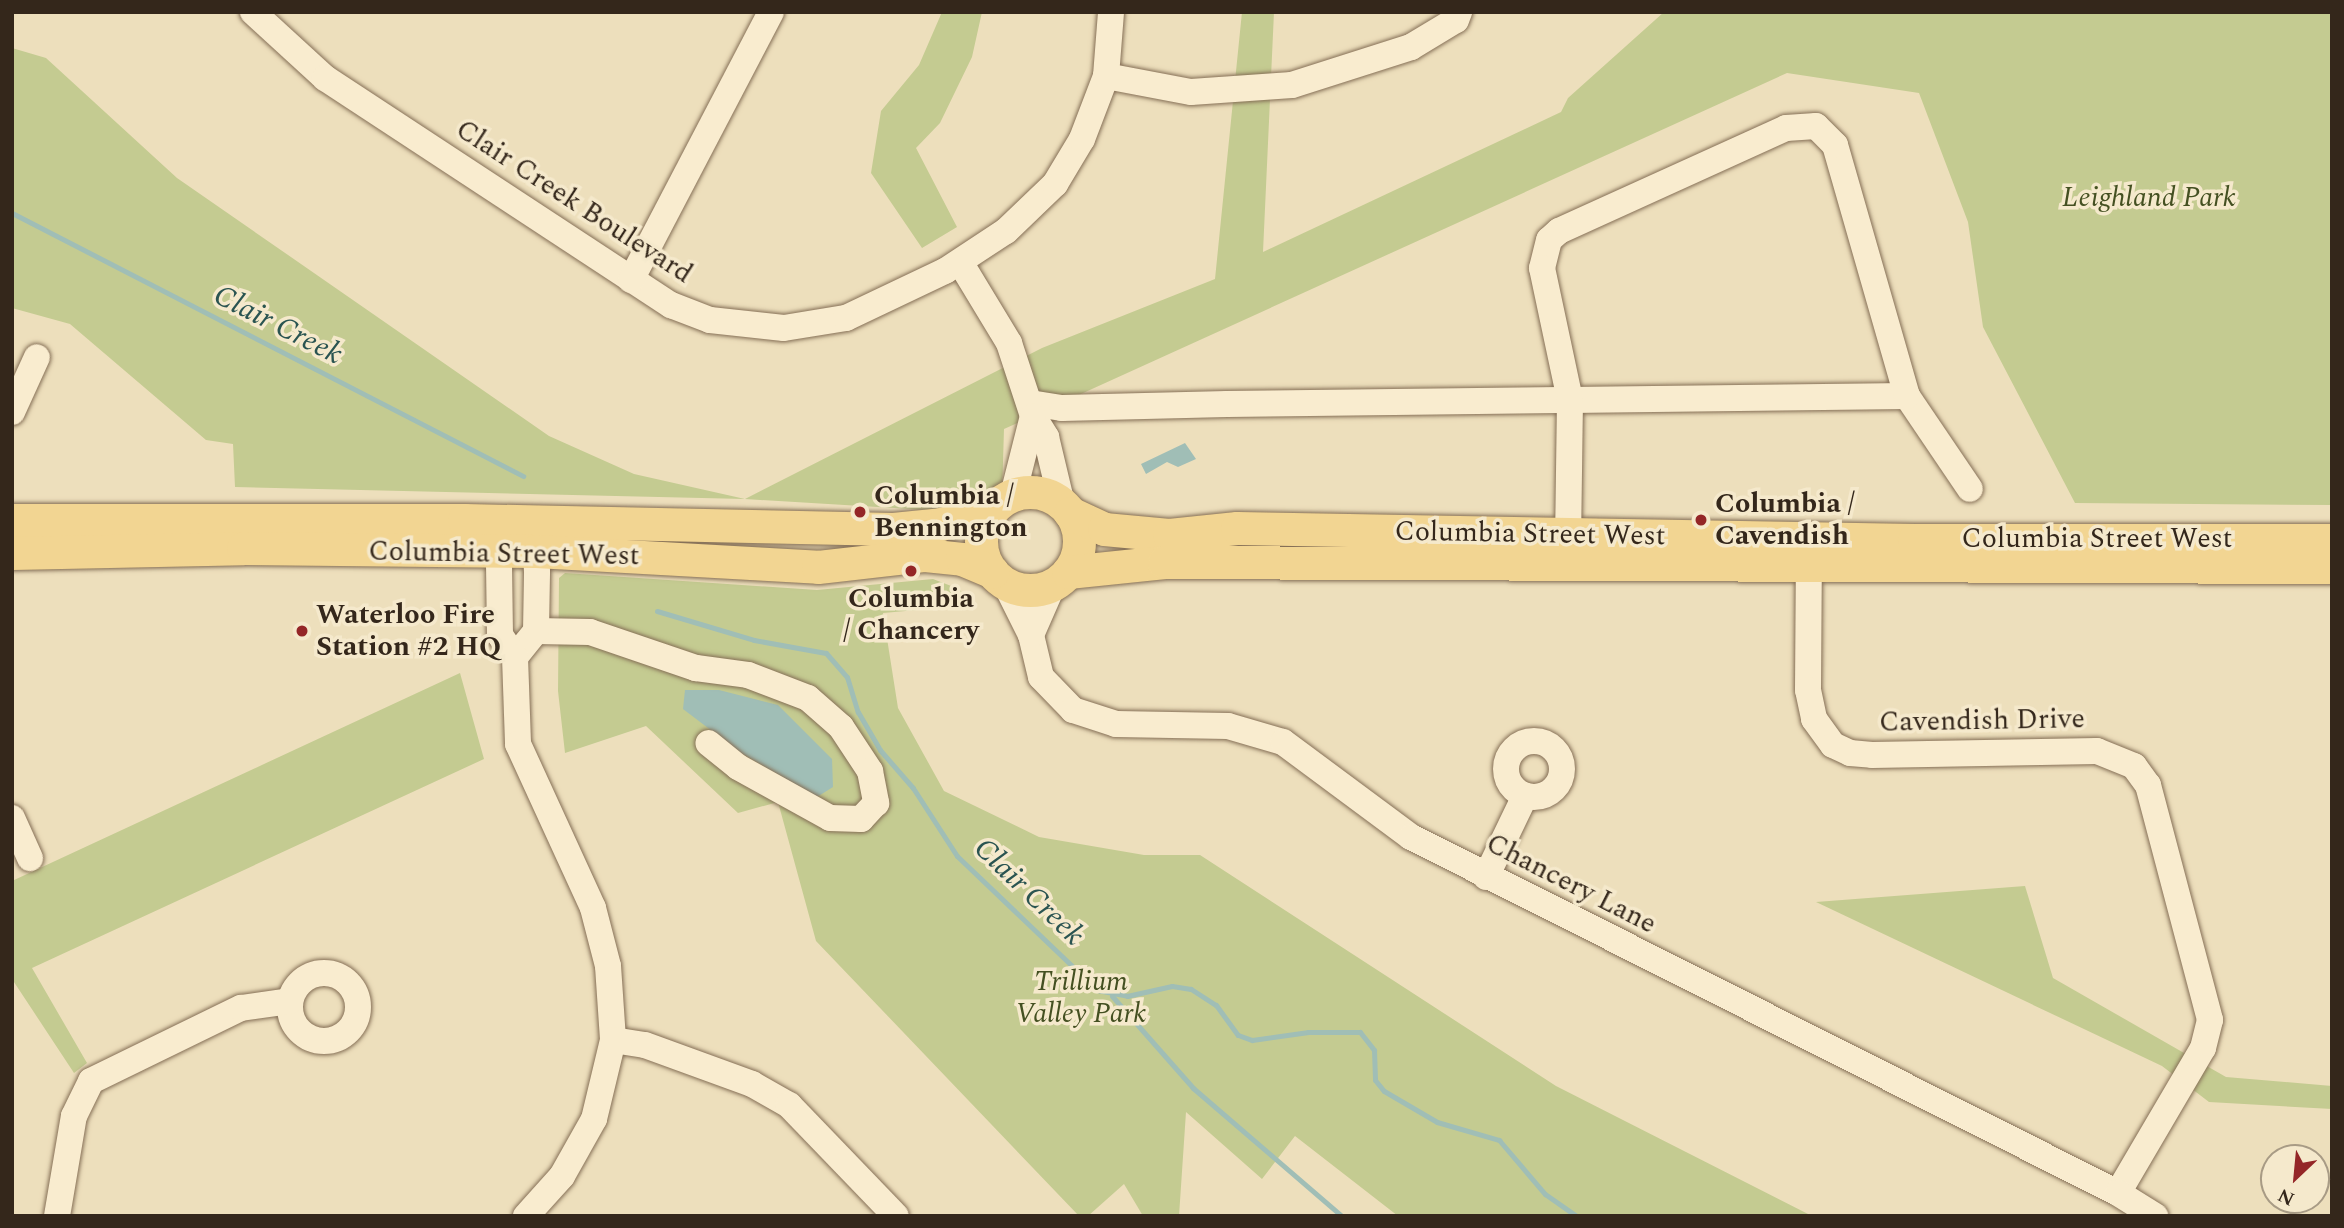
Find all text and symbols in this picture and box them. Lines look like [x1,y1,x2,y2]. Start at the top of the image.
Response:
street label: Clair Creek Boulevard [449,113,699,291]
park label: Leighland Park [2062,181,2236,215]
water label: Clair Creek [208,277,348,373]
place label: Columbia / Bennington [874,479,1028,545]
place label: Columbia / Cavendish [1715,487,1855,553]
marker: Columbia / Bennington [852,504,868,520]
marker: Columbia / Cavendish [1693,512,1709,528]
street label: Columbia Street West [1394,515,1666,553]
street label: Columbia Street West [1962,522,2232,556]
street label: Columbia Street West [368,535,640,573]
marker: Columbia / Chancery [903,563,919,579]
place label: Columbia / Chancery [843,582,979,648]
place label: Waterloo Fire Station #2 HQ [316,598,501,664]
marker: Waterloo Fire Station #2 HQ [294,623,310,639]
street label: Cavendish Drive [1879,702,2085,740]
street label: Chancery Lane [1480,827,1662,941]
water label: Clair Creek [966,831,1092,953]
park label: Trillium Valley Park [1016,965,1146,1031]
north arrow [2260,1144,2330,1214]
text: N [2273,1180,2300,1213]

